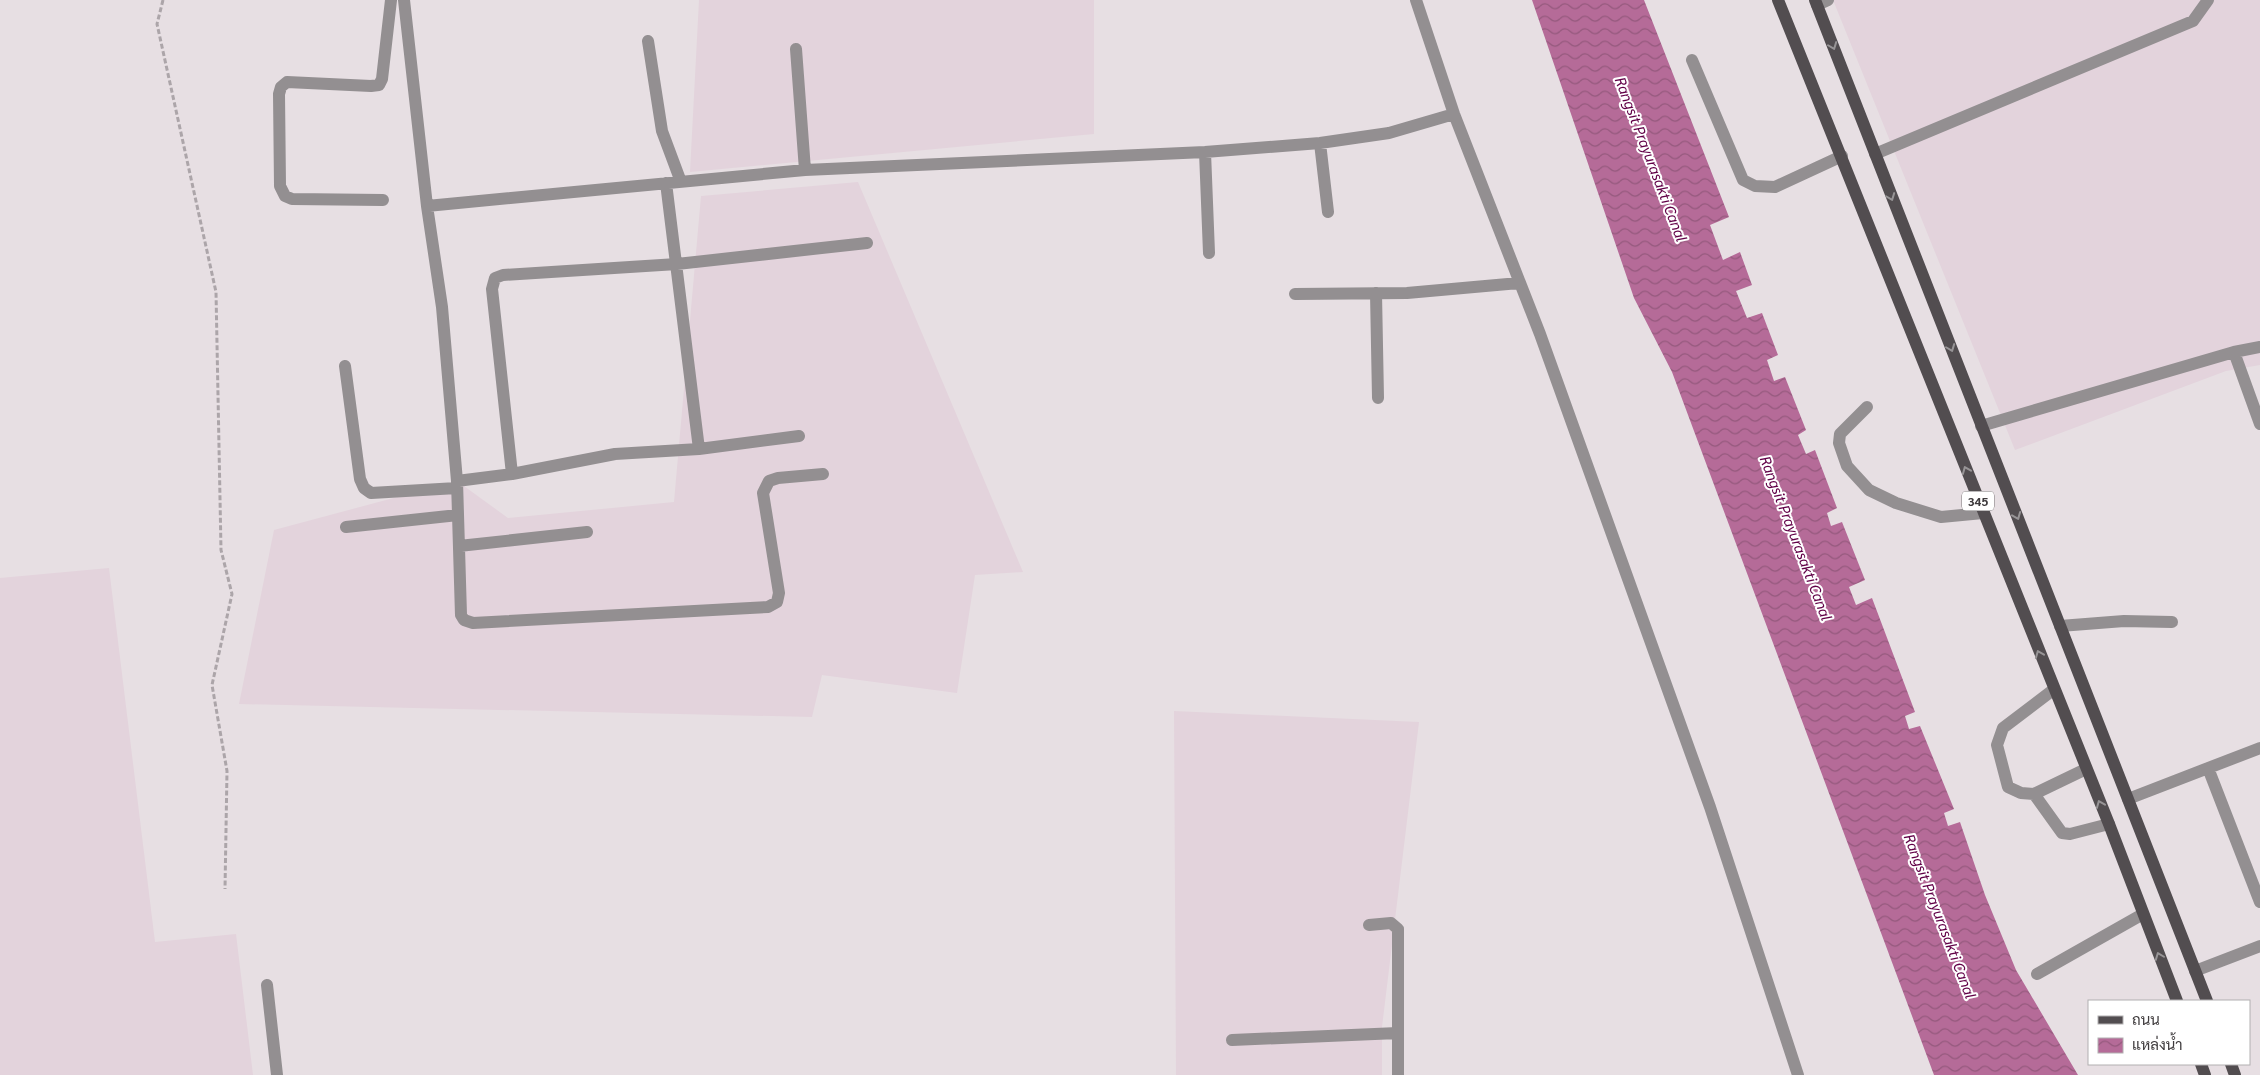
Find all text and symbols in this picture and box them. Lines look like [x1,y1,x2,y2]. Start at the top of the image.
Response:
one-way arrow [1827,41,1837,49]
water label: Rangsit Prayurasakti Canal [1612,74,1692,244]
one-way arrow [1885,192,1896,201]
one-way arrow [1945,344,1955,352]
water label: Rangsit Prayurasakti Canal [1757,453,1837,623]
one-way arrow [1962,467,1972,475]
road number: 345 [1962,492,1994,511]
one-way arrow [2010,511,2021,520]
one-way arrow [2035,650,2045,659]
one-way arrow [2096,800,2107,809]
water label: Rangsit Prayurasakti Canal [1901,831,1981,1001]
one-way arrow [2155,952,2165,961]
legend [2088,1000,2250,1065]
text: ถนน [2132,1009,2160,1028]
text: แหล่งน้ำ [2132,1032,2183,1053]

